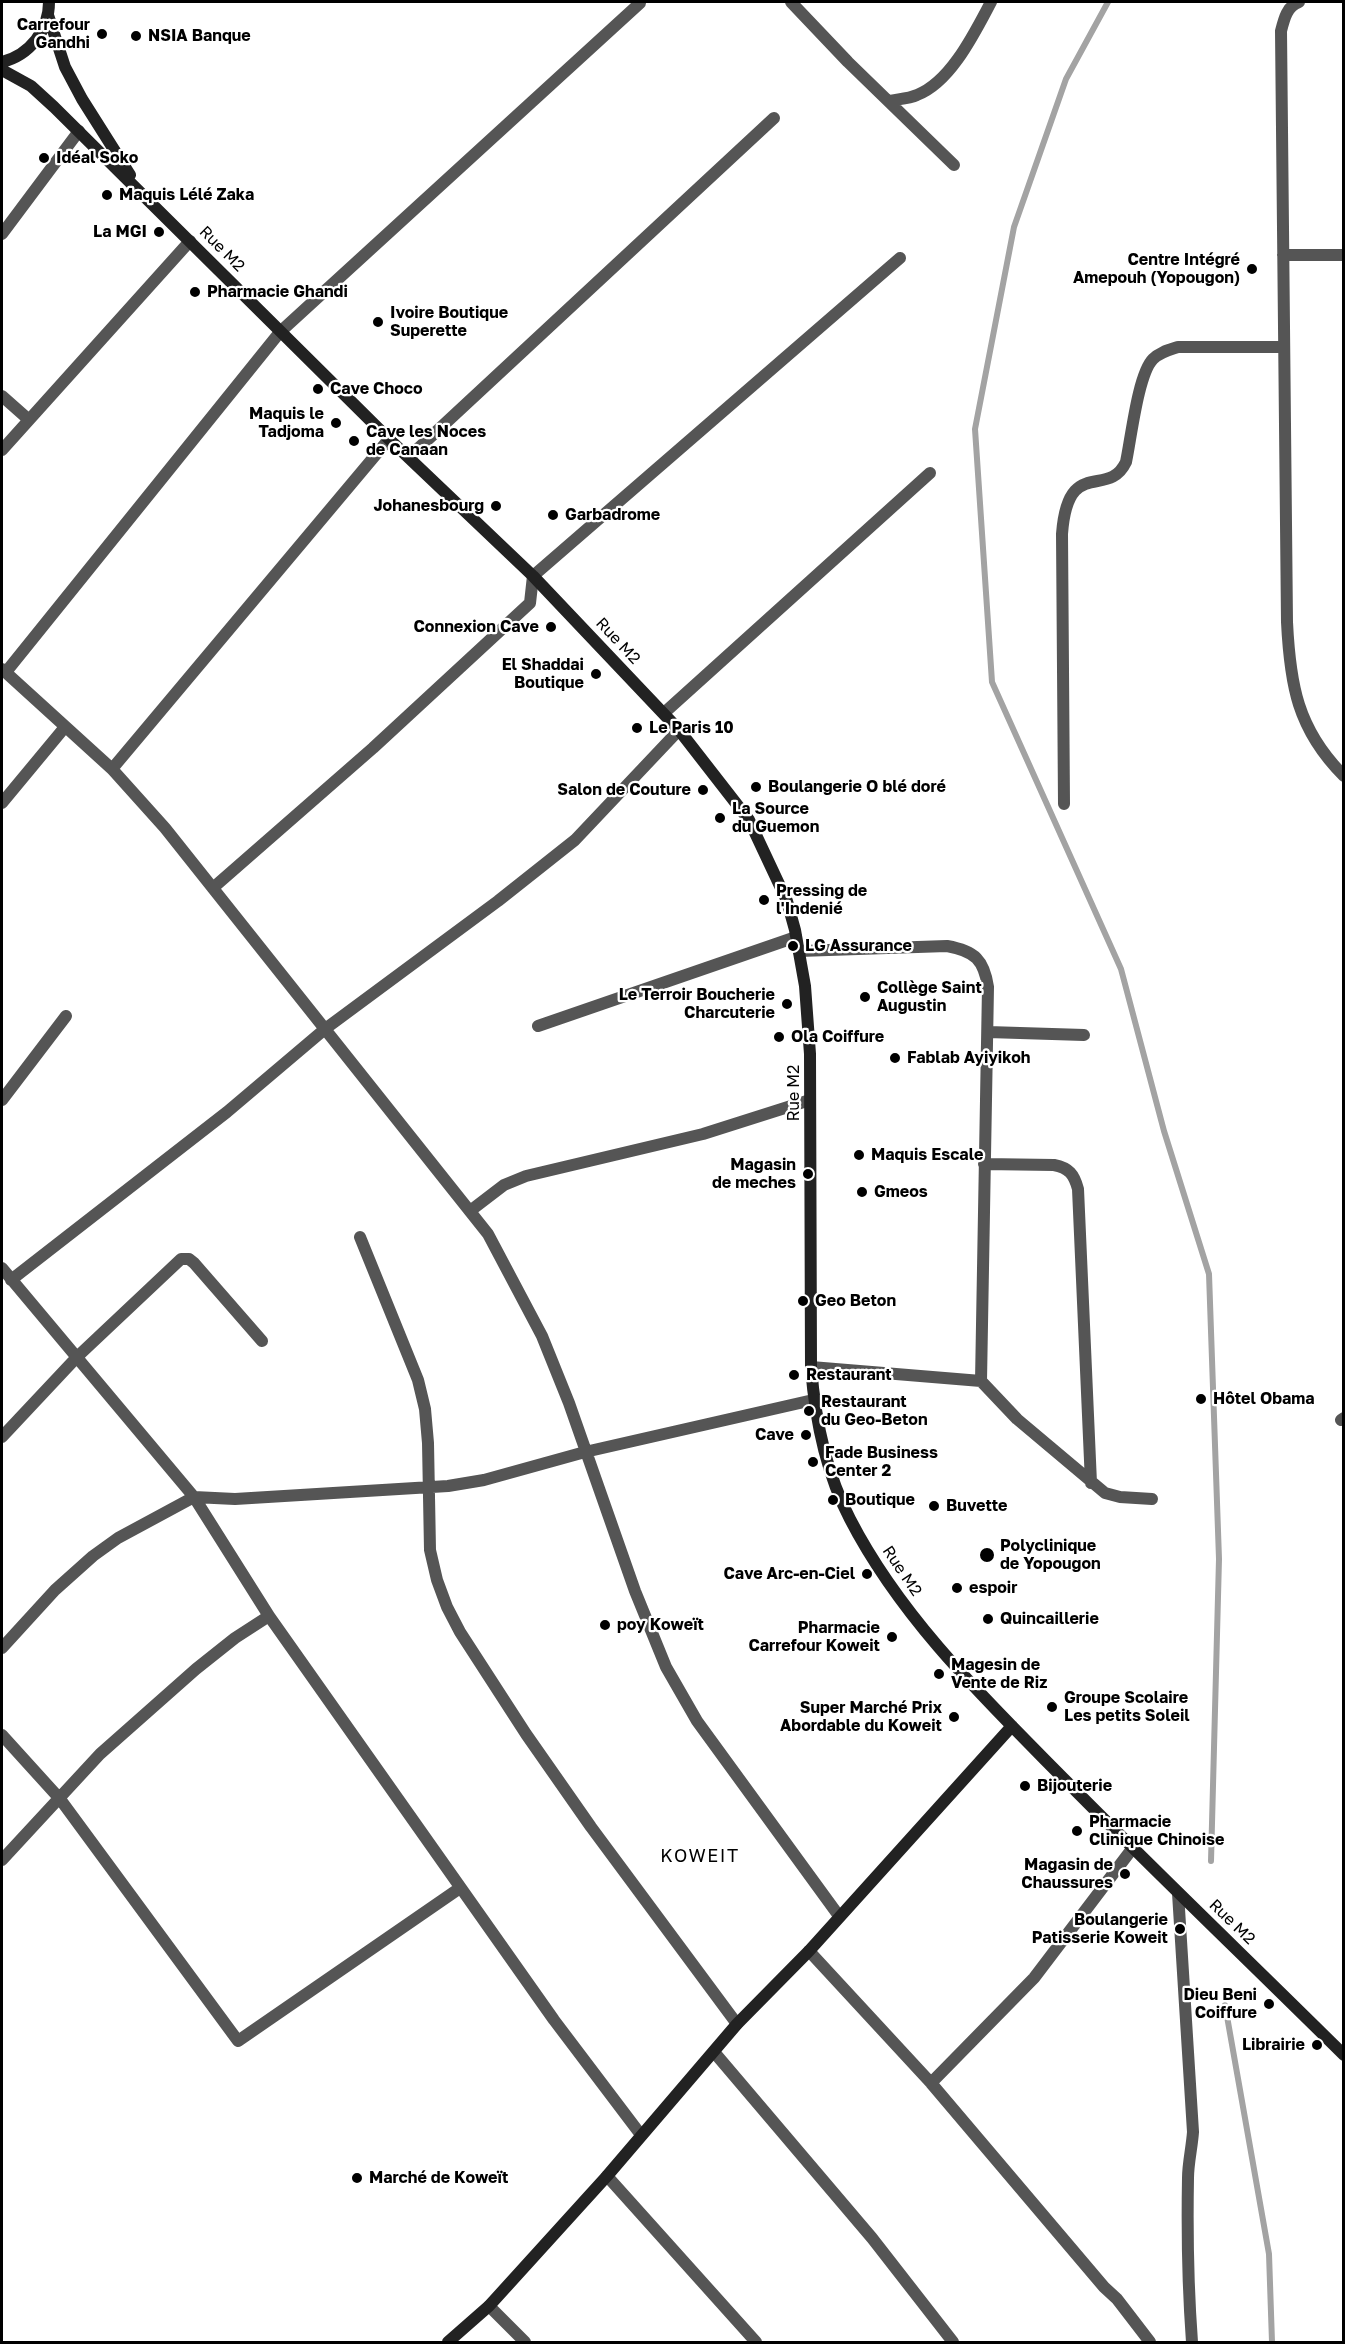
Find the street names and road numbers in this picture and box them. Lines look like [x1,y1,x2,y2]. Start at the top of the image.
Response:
street label: Rue M2 [195,222,249,276]
street label: Rue M2 [592,614,644,668]
street label: Rue M2 [784,1065,804,1121]
street label: Rue M2 [878,1542,926,1600]
street label: Rue M2 [1205,1895,1259,1949]

